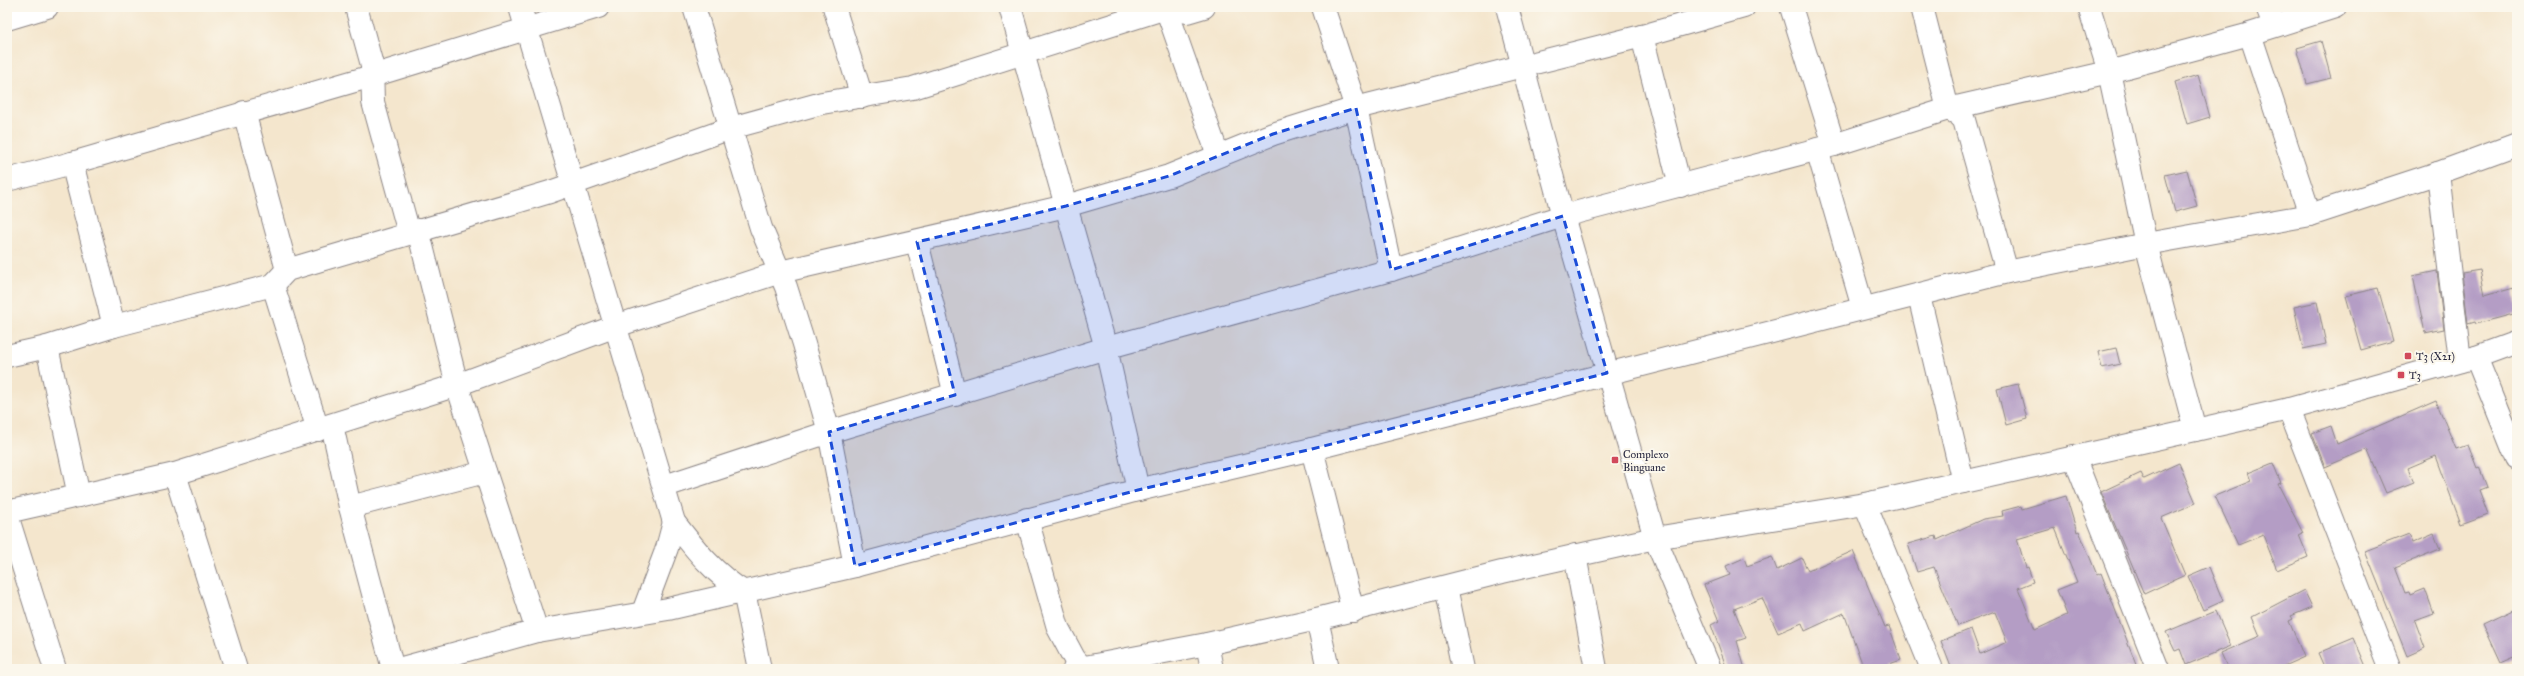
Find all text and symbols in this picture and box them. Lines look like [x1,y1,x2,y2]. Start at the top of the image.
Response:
place label: T3 (X21) [2416,350,2455,363]
marker: T3 (X21) [2403,351,2413,361]
place label: T3 [2409,369,2421,382]
marker: T3 [2396,370,2406,380]
place label: Complexo Binguane [1623,448,1669,474]
marker: Complexo Binguane [1610,455,1620,465]

